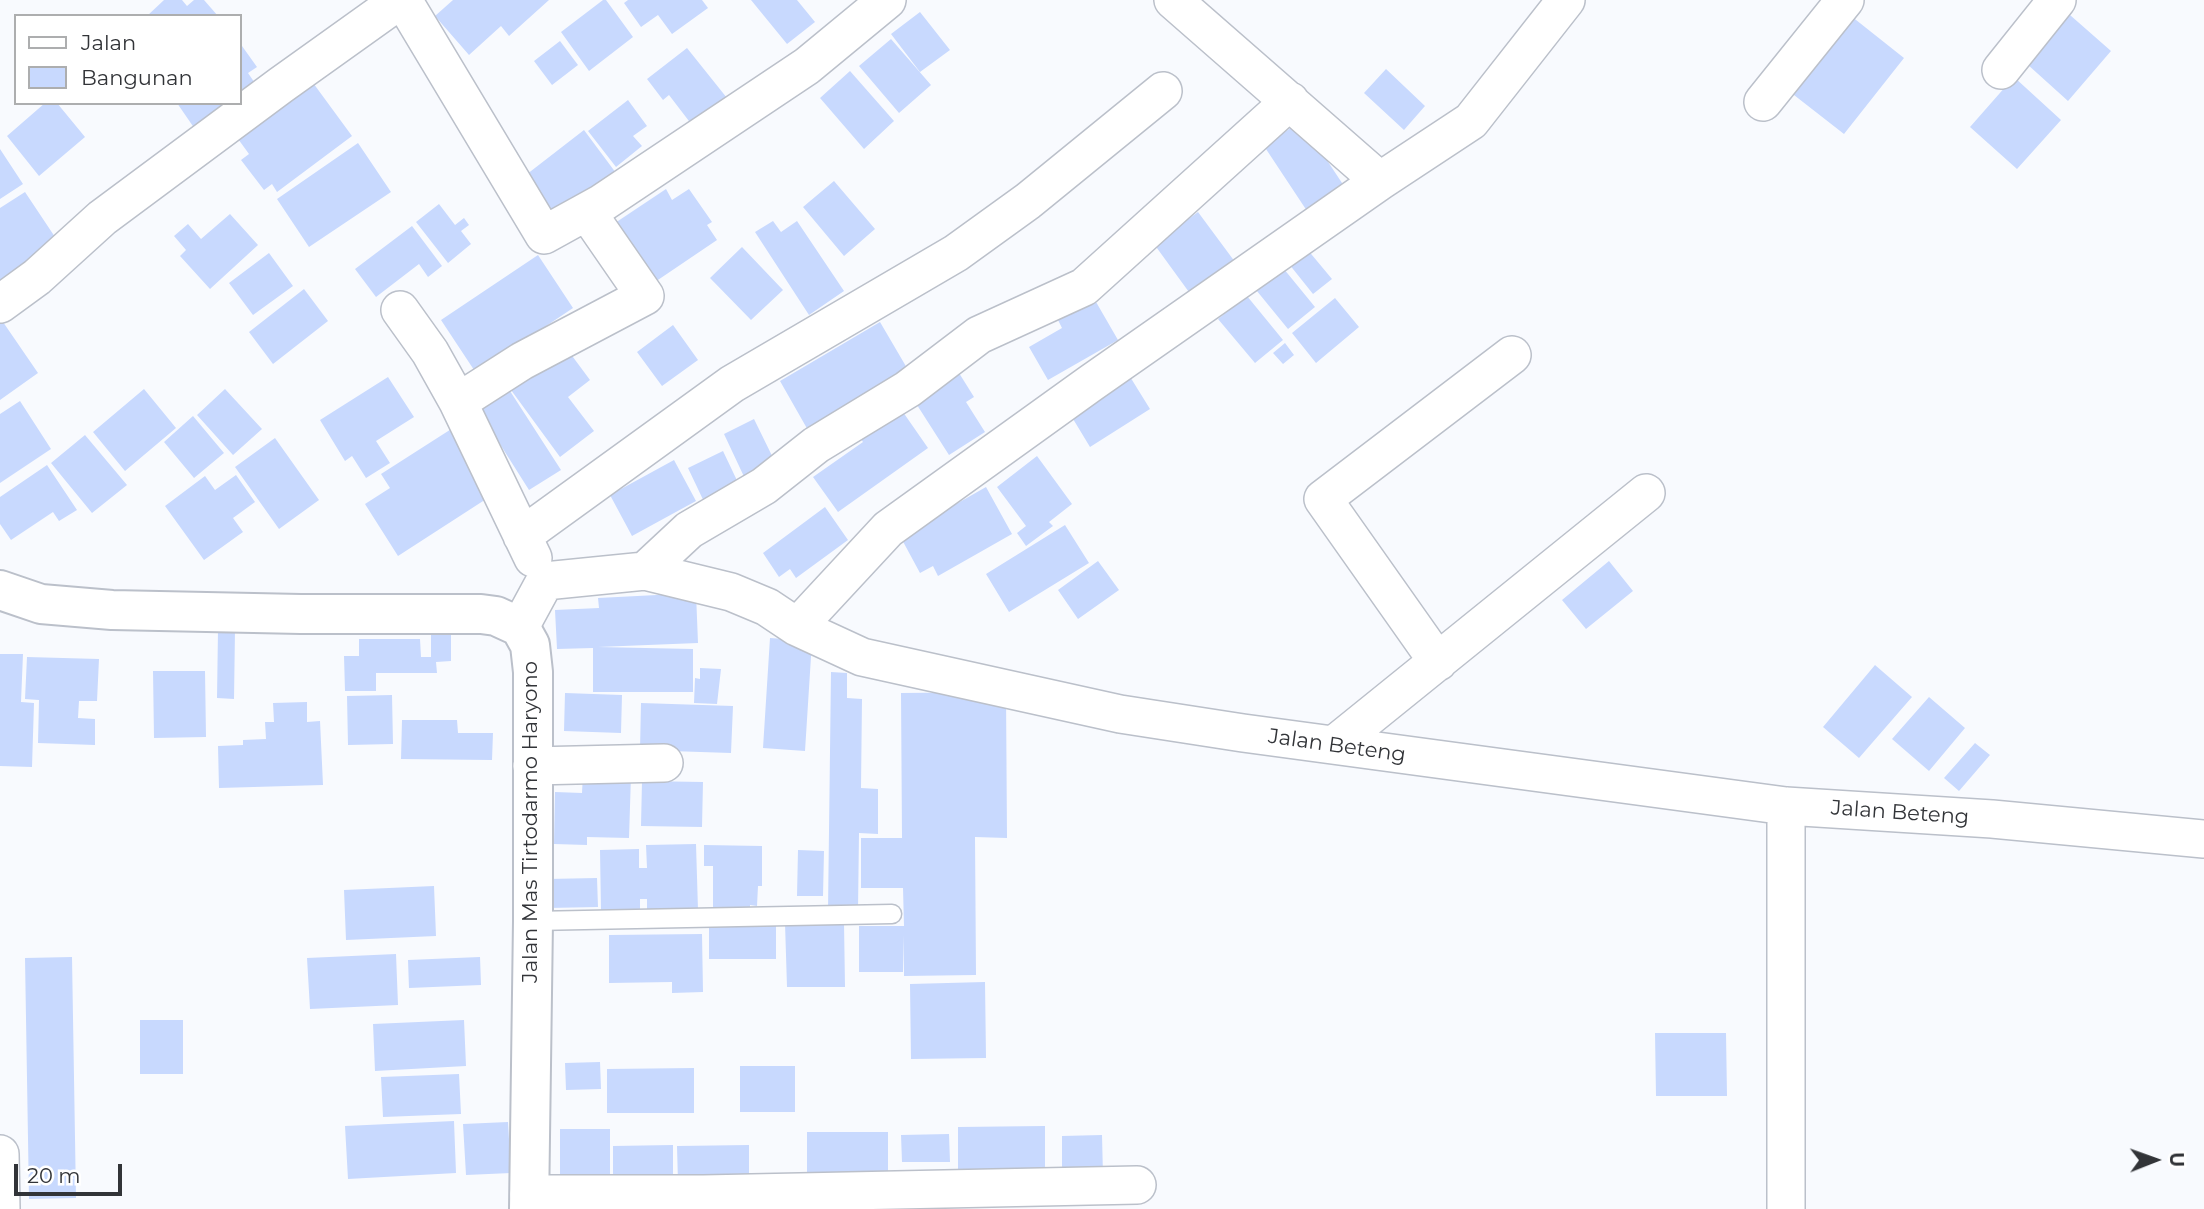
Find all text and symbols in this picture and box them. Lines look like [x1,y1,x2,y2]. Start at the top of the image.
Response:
legend [14,14,242,105]
text: Jalan [81,30,136,55]
text: Bangunan [81,65,193,90]
street label: Jalan Mas Tirtodarmo Haryono [518,661,544,983]
street label: Jalan Beteng [1267,724,1407,768]
street label: Jalan Beteng [1830,796,1970,830]
north arrow [2120,1125,2190,1195]
scale bar [18,1150,126,1194]
text: U [2165,1152,2188,1167]
text: 20 m [27,1163,81,1188]

